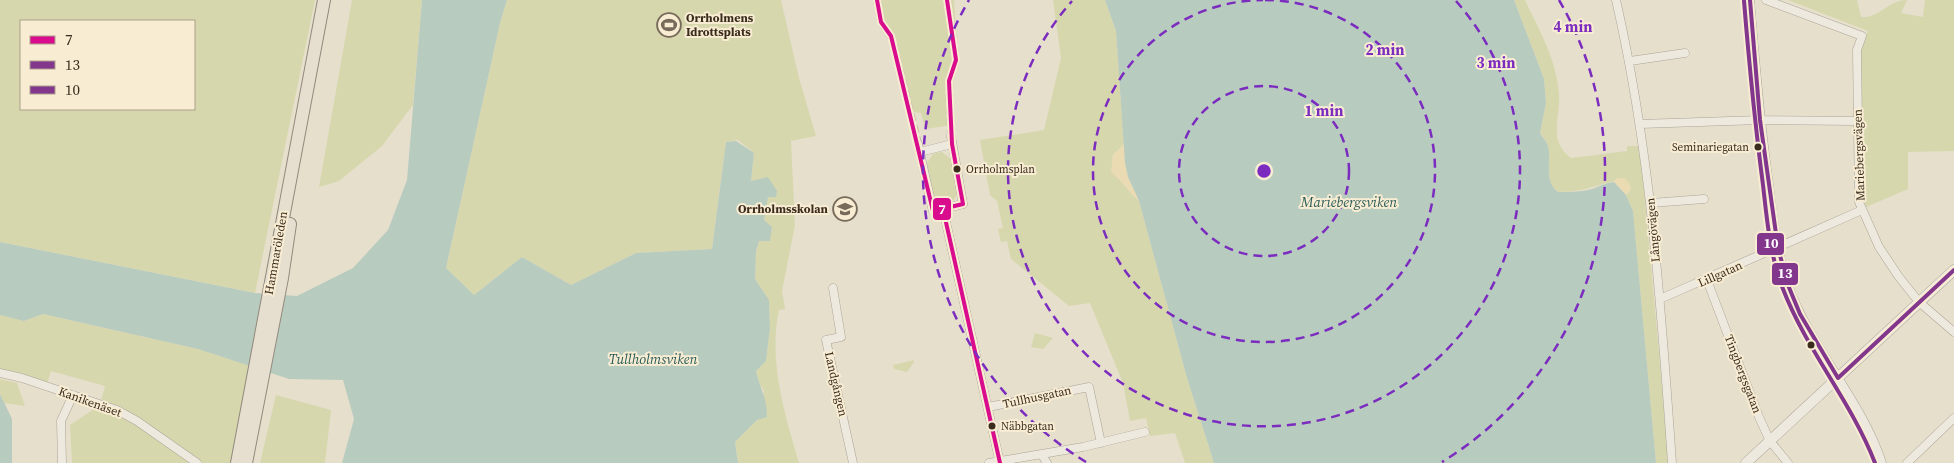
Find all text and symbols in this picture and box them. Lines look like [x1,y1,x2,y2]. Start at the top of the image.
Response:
place label: Orrholmens Idrottsplats [686,10,754,40]
sports icon: Orrholmens Idrottsplats [656,12,682,38]
text: 4 min [1554,16,1592,37]
legend [20,20,195,110]
text: 7 [65,29,73,50]
text: 2 min [1366,39,1404,60]
text: 3 min [1477,52,1515,73]
text: 13 [65,54,80,75]
text: 10 [65,79,80,100]
text: 1 min [1305,100,1343,121]
street label: Mariebergsvägen [1849,109,1869,201]
place label: Seminariegatan [1672,140,1749,155]
marker: Seminariegatan [1753,142,1763,152]
place label: Orrholmsplan [966,162,1035,177]
centre of rings [1255,162,1273,180]
marker: Orrholmsplan [952,164,962,174]
water label: Mariebergsviken [1300,192,1397,212]
school or university icon: Orrholmsskolan [832,196,858,222]
line badge: 7 [932,197,952,221]
street label: Långövägen [1642,197,1664,263]
text: 7 [938,199,946,219]
place label: Orrholmsskolan [738,201,829,217]
street label: Hammaröleden [261,210,291,296]
line badge: 10 [1756,232,1785,256]
text: 10 [1763,233,1779,253]
street label: Lillgatan [1695,257,1745,291]
line badge: 13 [1771,262,1799,286]
text: 13 [1777,263,1793,283]
street label: Tingbergsgatan [1721,332,1765,416]
unlabelled marker [1806,340,1816,350]
water label: Tullholmsviken [609,349,697,369]
street label: Landgången [821,350,851,418]
street label: Tullhusgatan [1001,382,1073,412]
street label: Kanikenäset [56,383,124,421]
place label: Näbbgatan [1001,419,1054,434]
marker: Näbbgatan [987,421,997,431]

